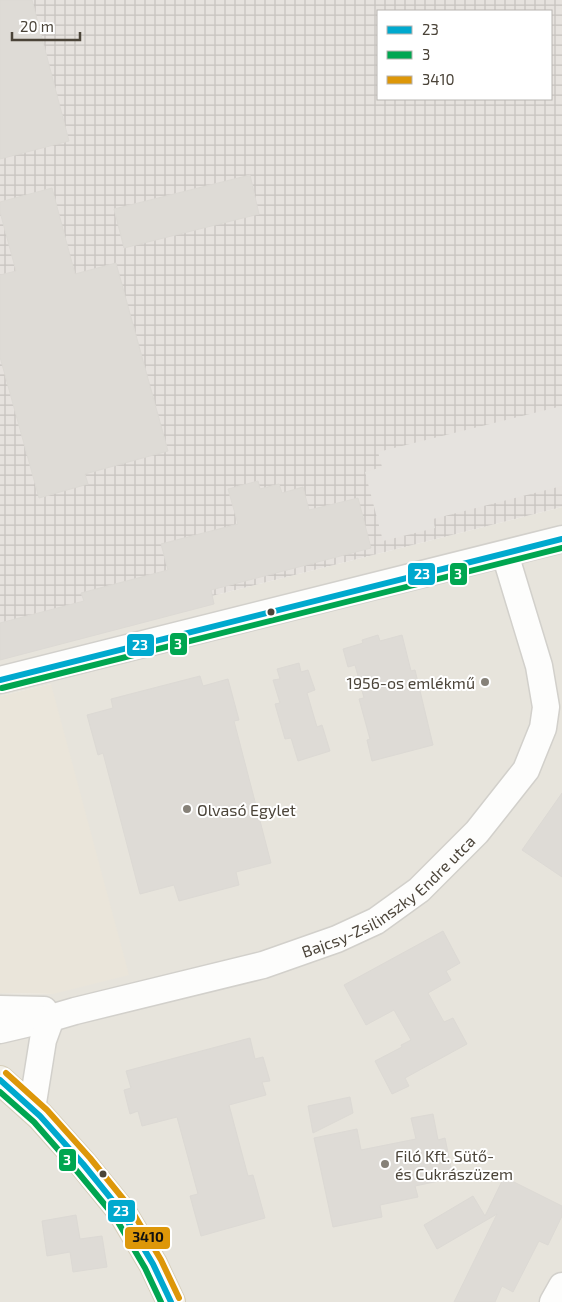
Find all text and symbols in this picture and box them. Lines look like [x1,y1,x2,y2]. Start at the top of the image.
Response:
scale bar [12,10,80,42]
legend [377,10,552,100]
text: 20 m [20,17,54,35]
text: 23 [422,20,439,38]
text: 3 [422,45,430,63]
text: 3410 [422,70,455,88]
line badge: 23 [407,562,436,586]
line badge: 3 [449,562,468,586]
text: 23 [414,565,430,582]
text: 3 [454,565,462,582]
unlabelled marker [266,607,276,617]
line badge: 3 [169,632,188,656]
line badge: 23 [126,633,155,657]
text: 3 [174,635,182,652]
text: 23 [132,636,148,653]
place label: 1956-os emlékmű [347,673,475,692]
marker: 1956-os emlékmű [479,676,491,688]
place label: Olvasó Egylet [197,800,296,819]
marker: Olvasó Egylet [181,803,193,815]
street label: Bajcsy-Zsilinszky Endre utca [299,831,478,960]
place label: Filó Kft. Sütő- és Cukrászüzem [395,1146,513,1183]
line badge: 3 [58,1148,77,1172]
text: 3 [63,1151,71,1168]
marker: Filó Kft. Sütő- és Cukrászüzem [379,1158,391,1170]
unlabelled marker [98,1169,108,1179]
line badge: 23 [107,1199,136,1223]
text: 23 [113,1202,129,1219]
line badge: 3410 [124,1226,171,1250]
text: 3410 [132,1228,164,1245]

